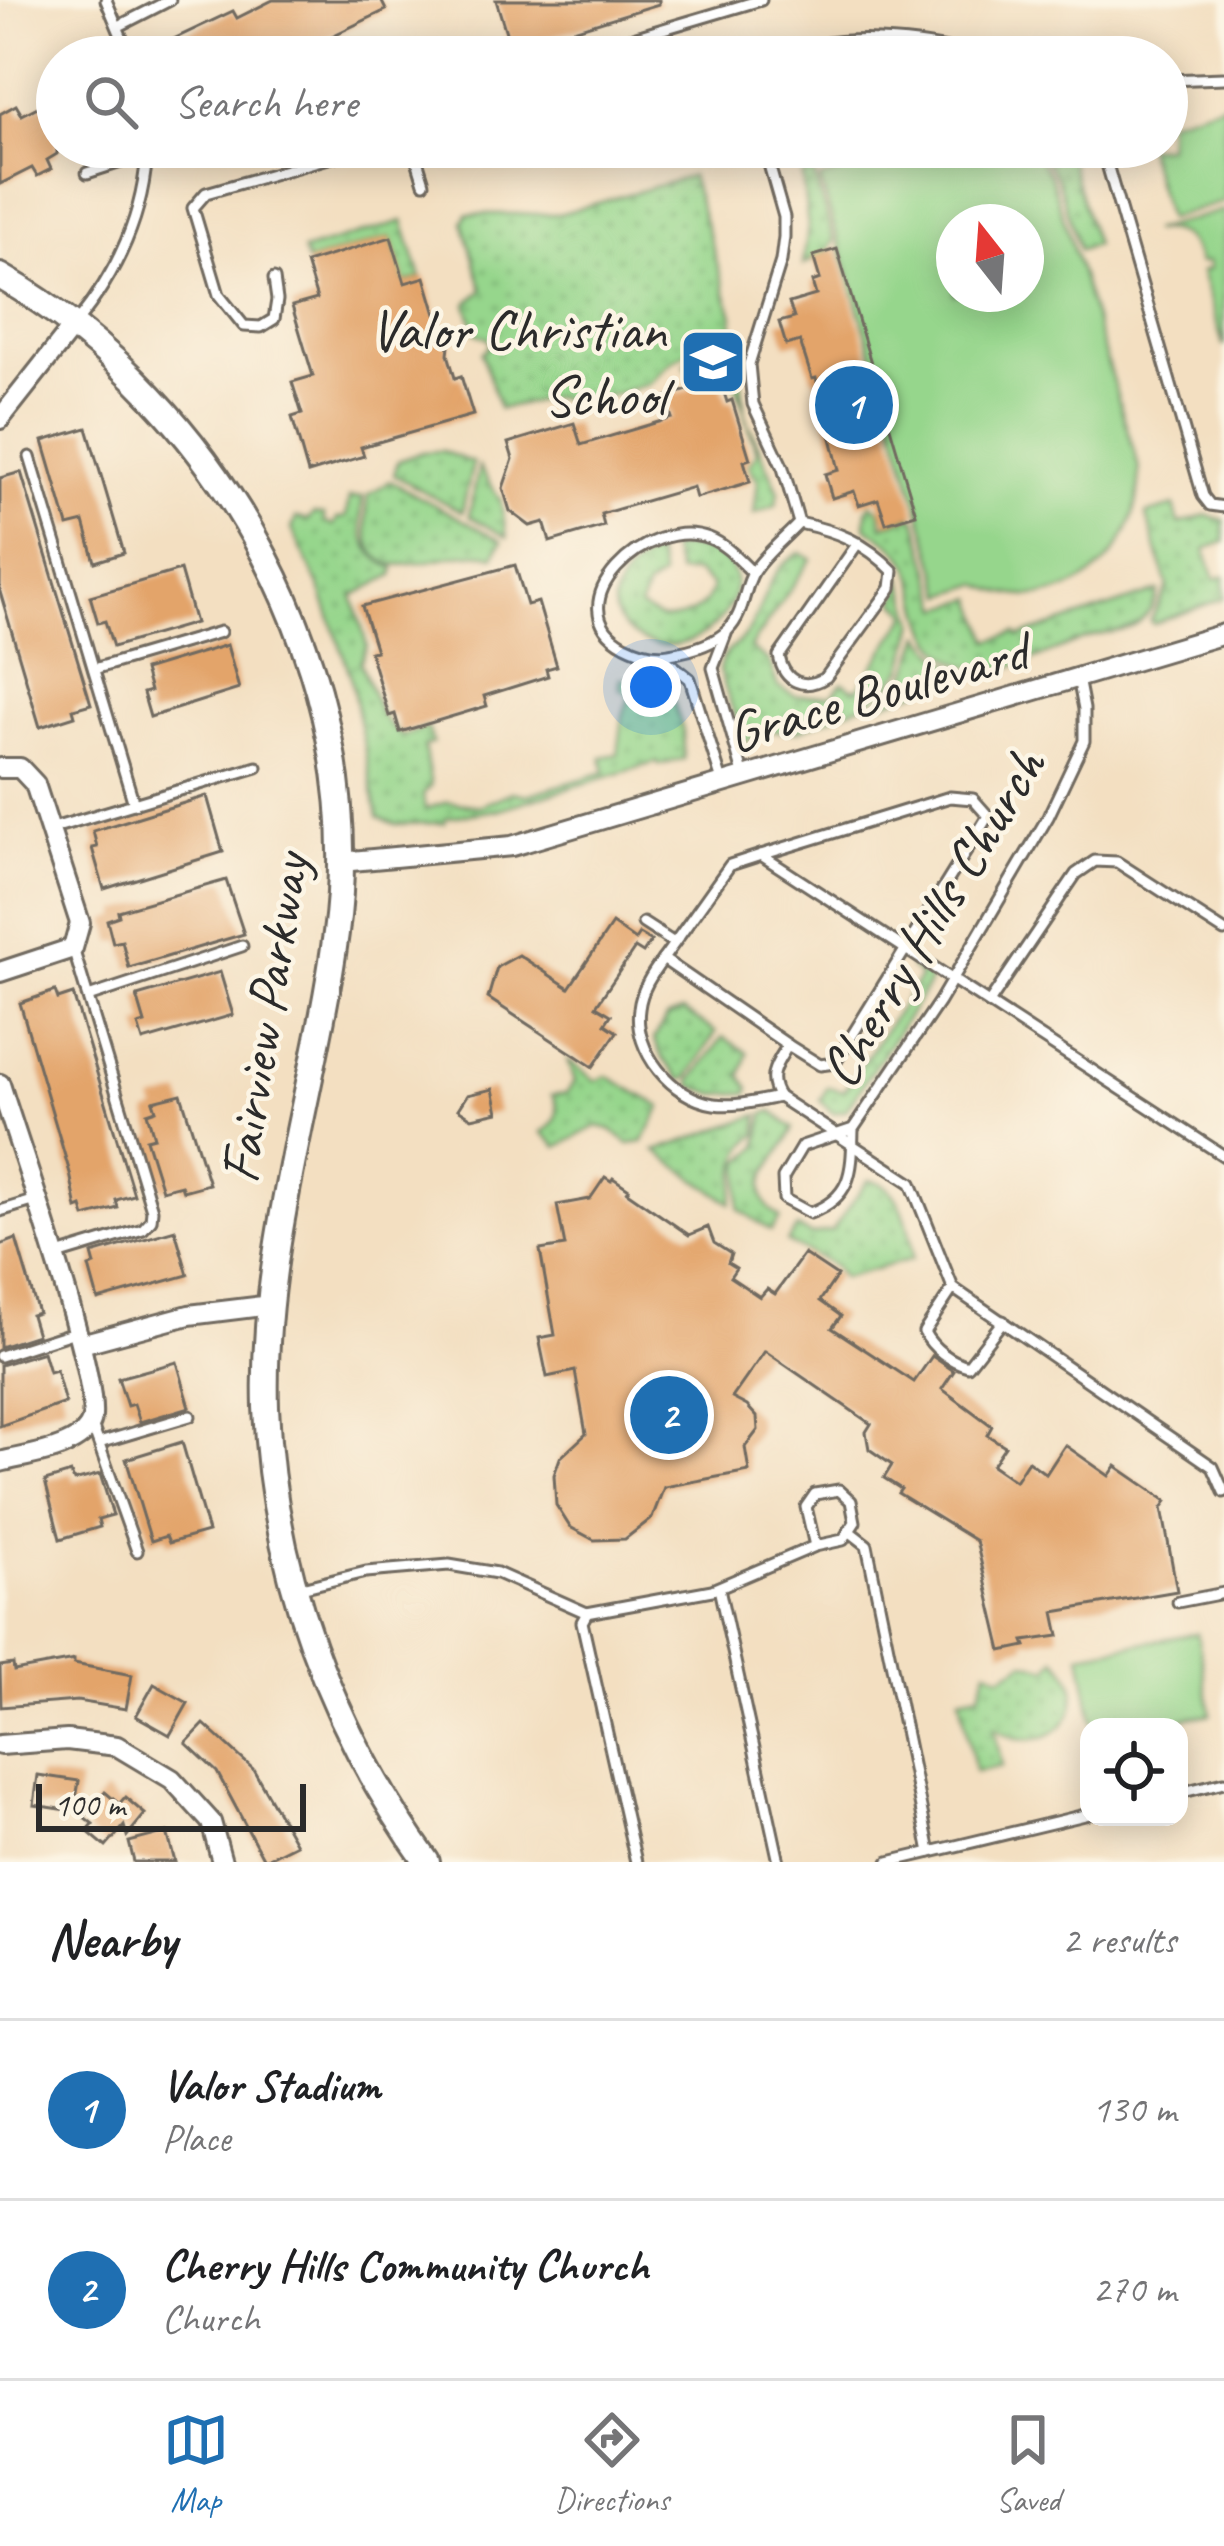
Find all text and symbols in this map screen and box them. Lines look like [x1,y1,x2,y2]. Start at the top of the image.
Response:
search box [36,36,1188,168]
icon: search [78,69,144,135]
text: Search here [174,74,357,131]
north arrow [936,204,1044,312]
place label: Valor Christian School [370,294,675,432]
school or university icon: Valor Christian School [678,327,748,397]
pin: 1 [815,360,893,450]
street label: Grace Boulevard [719,613,1043,769]
your location [621,657,681,717]
street label: Cherry Hills Church [803,733,1062,1100]
street label: Fairview Parkway [202,844,326,1188]
pin: 2 [630,1370,708,1460]
map controls [1080,1718,1188,1826]
button: locate [1080,1718,1188,1826]
scale bar [36,1778,306,1831]
text: 100 m [54,1784,125,1826]
text: Nearby [48,1908,176,1972]
text: 2 results [1062,1916,1176,1965]
text: Valor Stadium [162,2057,380,2114]
text: 1 [78,2085,96,2134]
text: 130 m [1092,2085,1176,2134]
text: Place [162,2114,230,2163]
text: Cherry Hills Community Church [162,2237,649,2294]
text: 2 [78,2265,96,2314]
text: 270 m [1092,2265,1176,2314]
text: Church [162,2294,260,2343]
tab: Map [163,2407,229,2521]
tab: Directions [555,2407,669,2521]
tab: Saved [995,2407,1061,2521]

